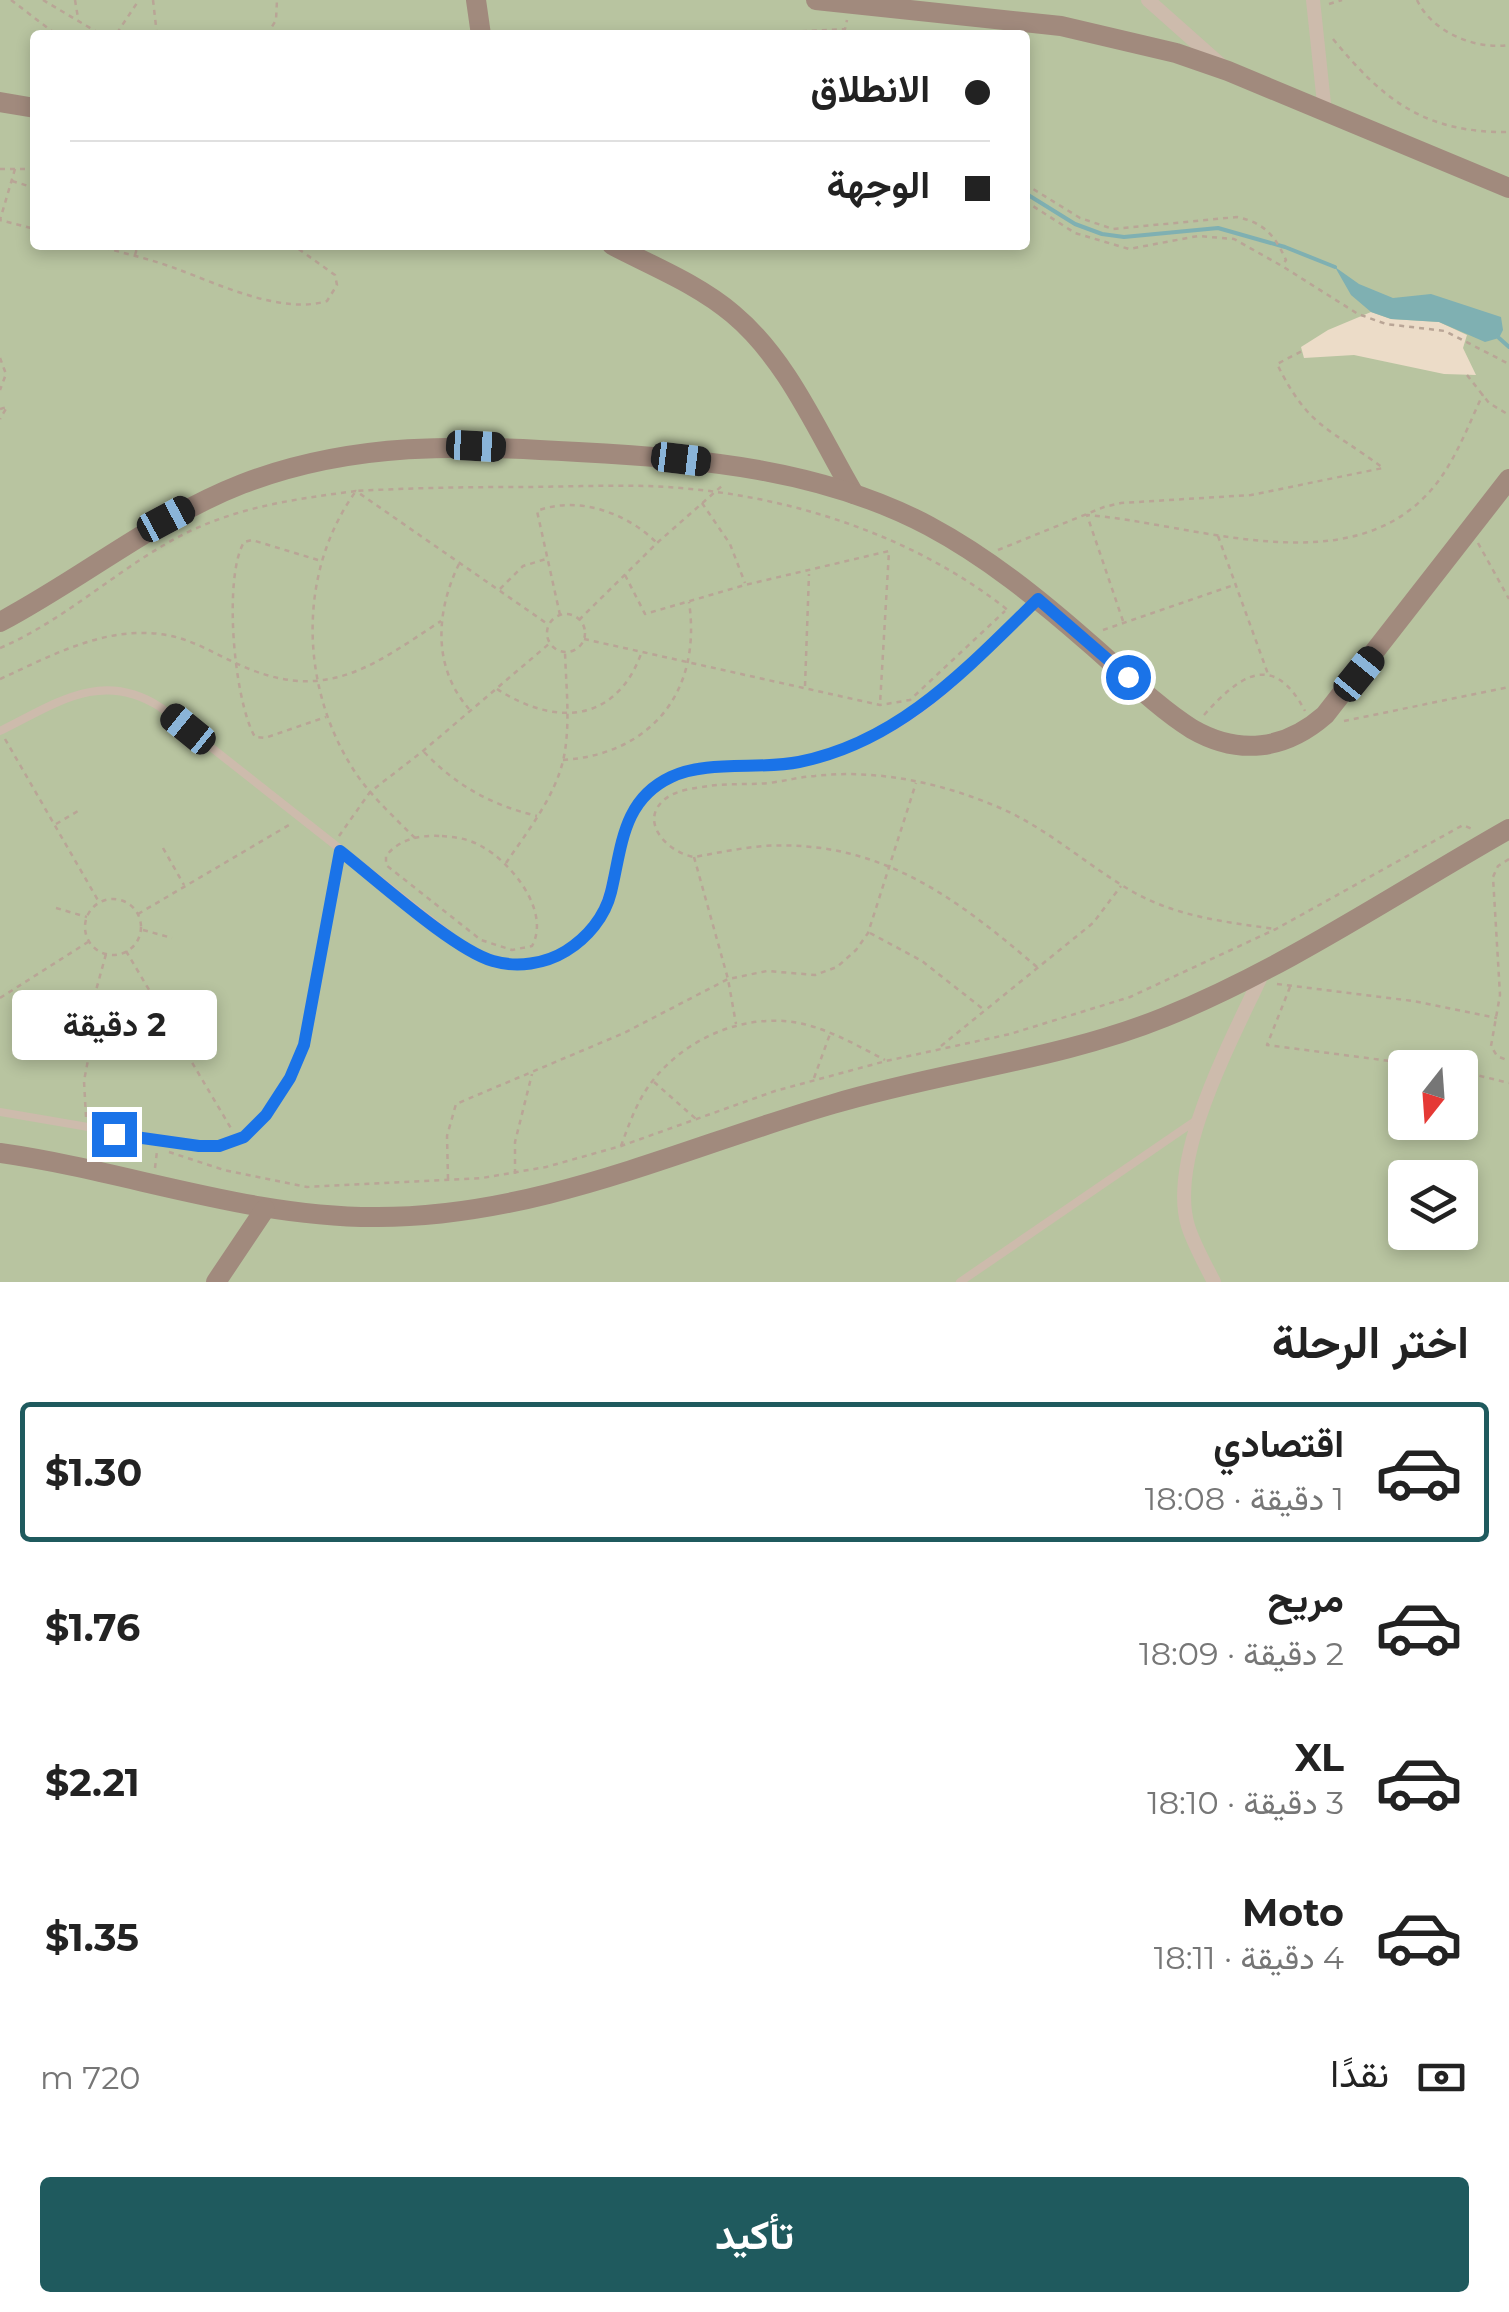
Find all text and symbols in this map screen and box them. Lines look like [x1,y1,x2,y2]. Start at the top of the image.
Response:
text: الانطلاق [811,65,930,112]
text: الوجهة [827,161,930,208]
car [445,429,507,463]
car [649,440,713,478]
car [132,492,200,546]
car [1328,641,1390,707]
route start [1106,655,1151,700]
car [155,698,221,760]
callout: 2 دقيقة [12,989,216,1059]
text: 2 دقيقة [63,1005,166,1044]
north arrow [1388,1050,1478,1140]
map controls [1388,1050,1478,1250]
route end [92,1112,137,1157]
button: layers [1388,1160,1478,1250]
text: اختر الرحلة [1272,1314,1469,1369]
text: اقتصادي [1213,1420,1344,1467]
icon: car [1374,1427,1464,1517]
text: $1.30 [45,1449,142,1496]
text: 1 دقيقة · 18:08 [1145,1479,1344,1518]
text: مريح [1268,1575,1344,1622]
icon: car [1374,1582,1464,1672]
text: $1.76 [45,1604,140,1651]
text: 2 دقيقة · 18:09 [1139,1634,1344,1673]
text: XL [1295,1734,1344,1781]
icon: car [1374,1737,1464,1827]
text: $2.21 [45,1759,140,1806]
text: 3 دقيقة · 18:10 [1147,1783,1344,1822]
text: Moto [1242,1889,1344,1936]
icon: car [1374,1892,1464,1982]
text: $1.35 [45,1914,139,1961]
text: 4 دقيقة · 18:11 [1154,1938,1344,1977]
text: نقدًا [1330,2050,1389,2097]
icon: cash [1414,2050,1469,2105]
text: 720 m [40,2058,140,2097]
button: تأكيد [40,2177,1469,2292]

